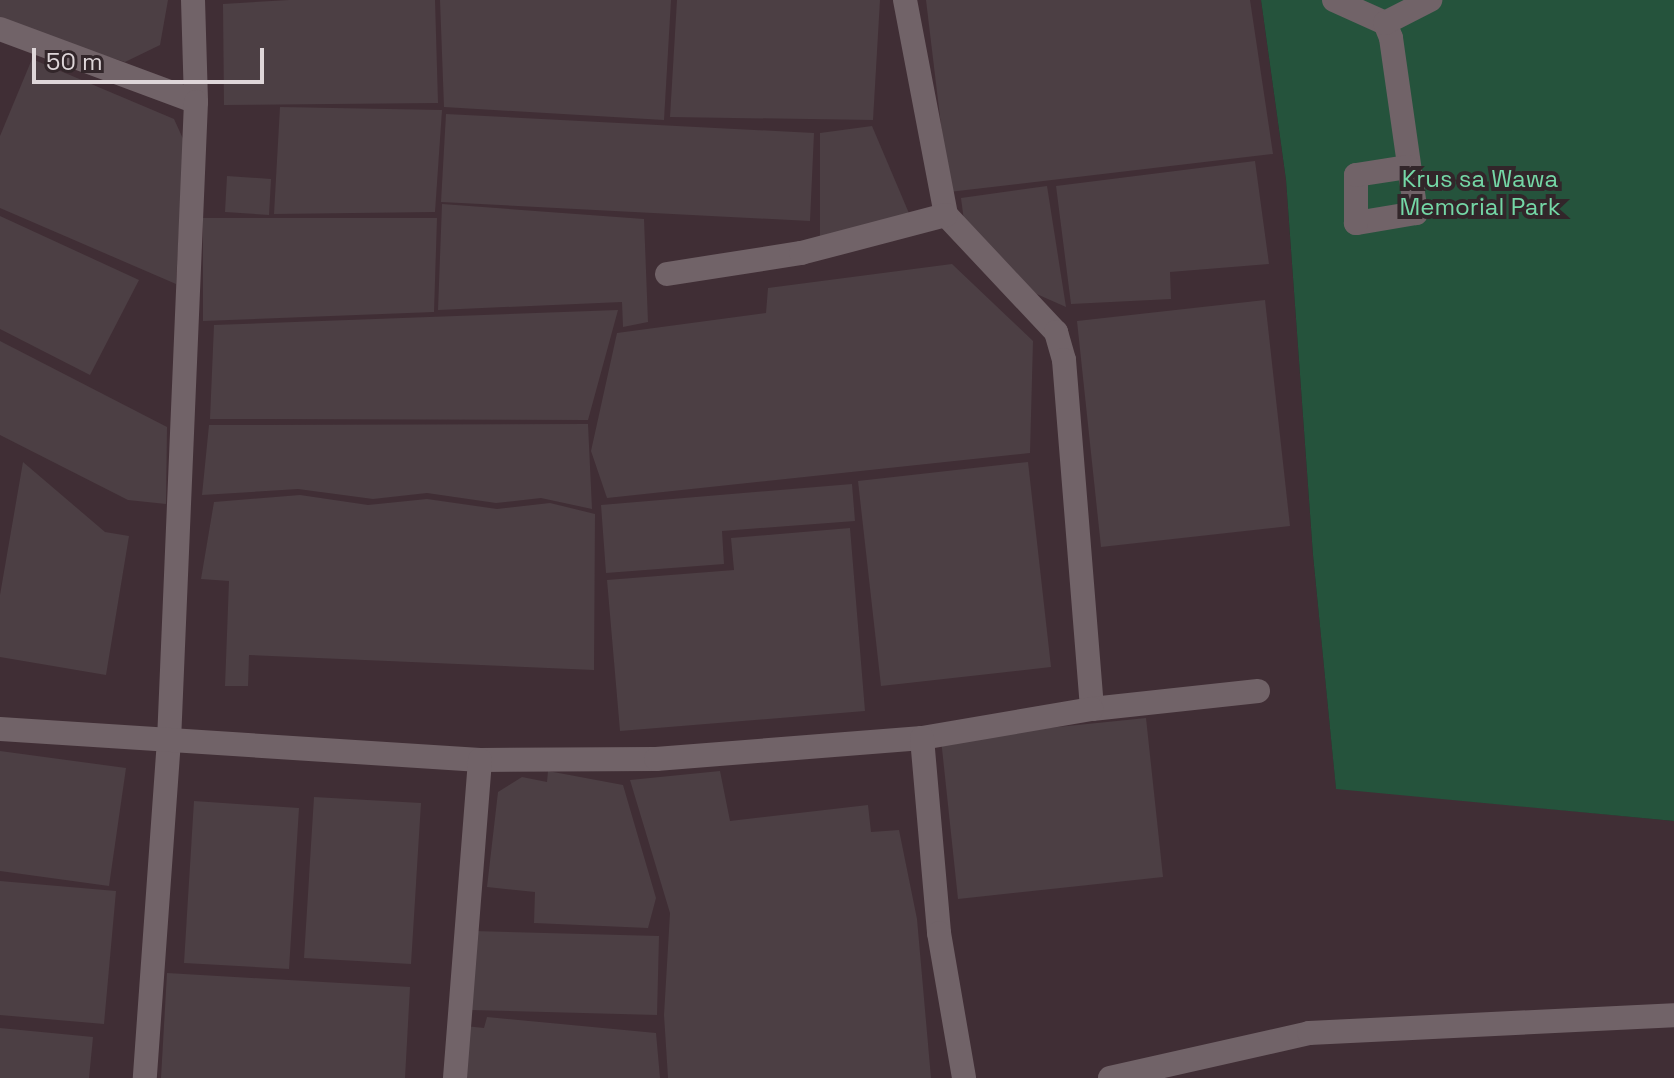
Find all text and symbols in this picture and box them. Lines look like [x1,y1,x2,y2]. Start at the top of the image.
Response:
scale bar [36,32,268,82]
text: 50 m [46,46,103,77]
park label: Krus sa Wawa Memorial Park [1399,165,1561,221]

